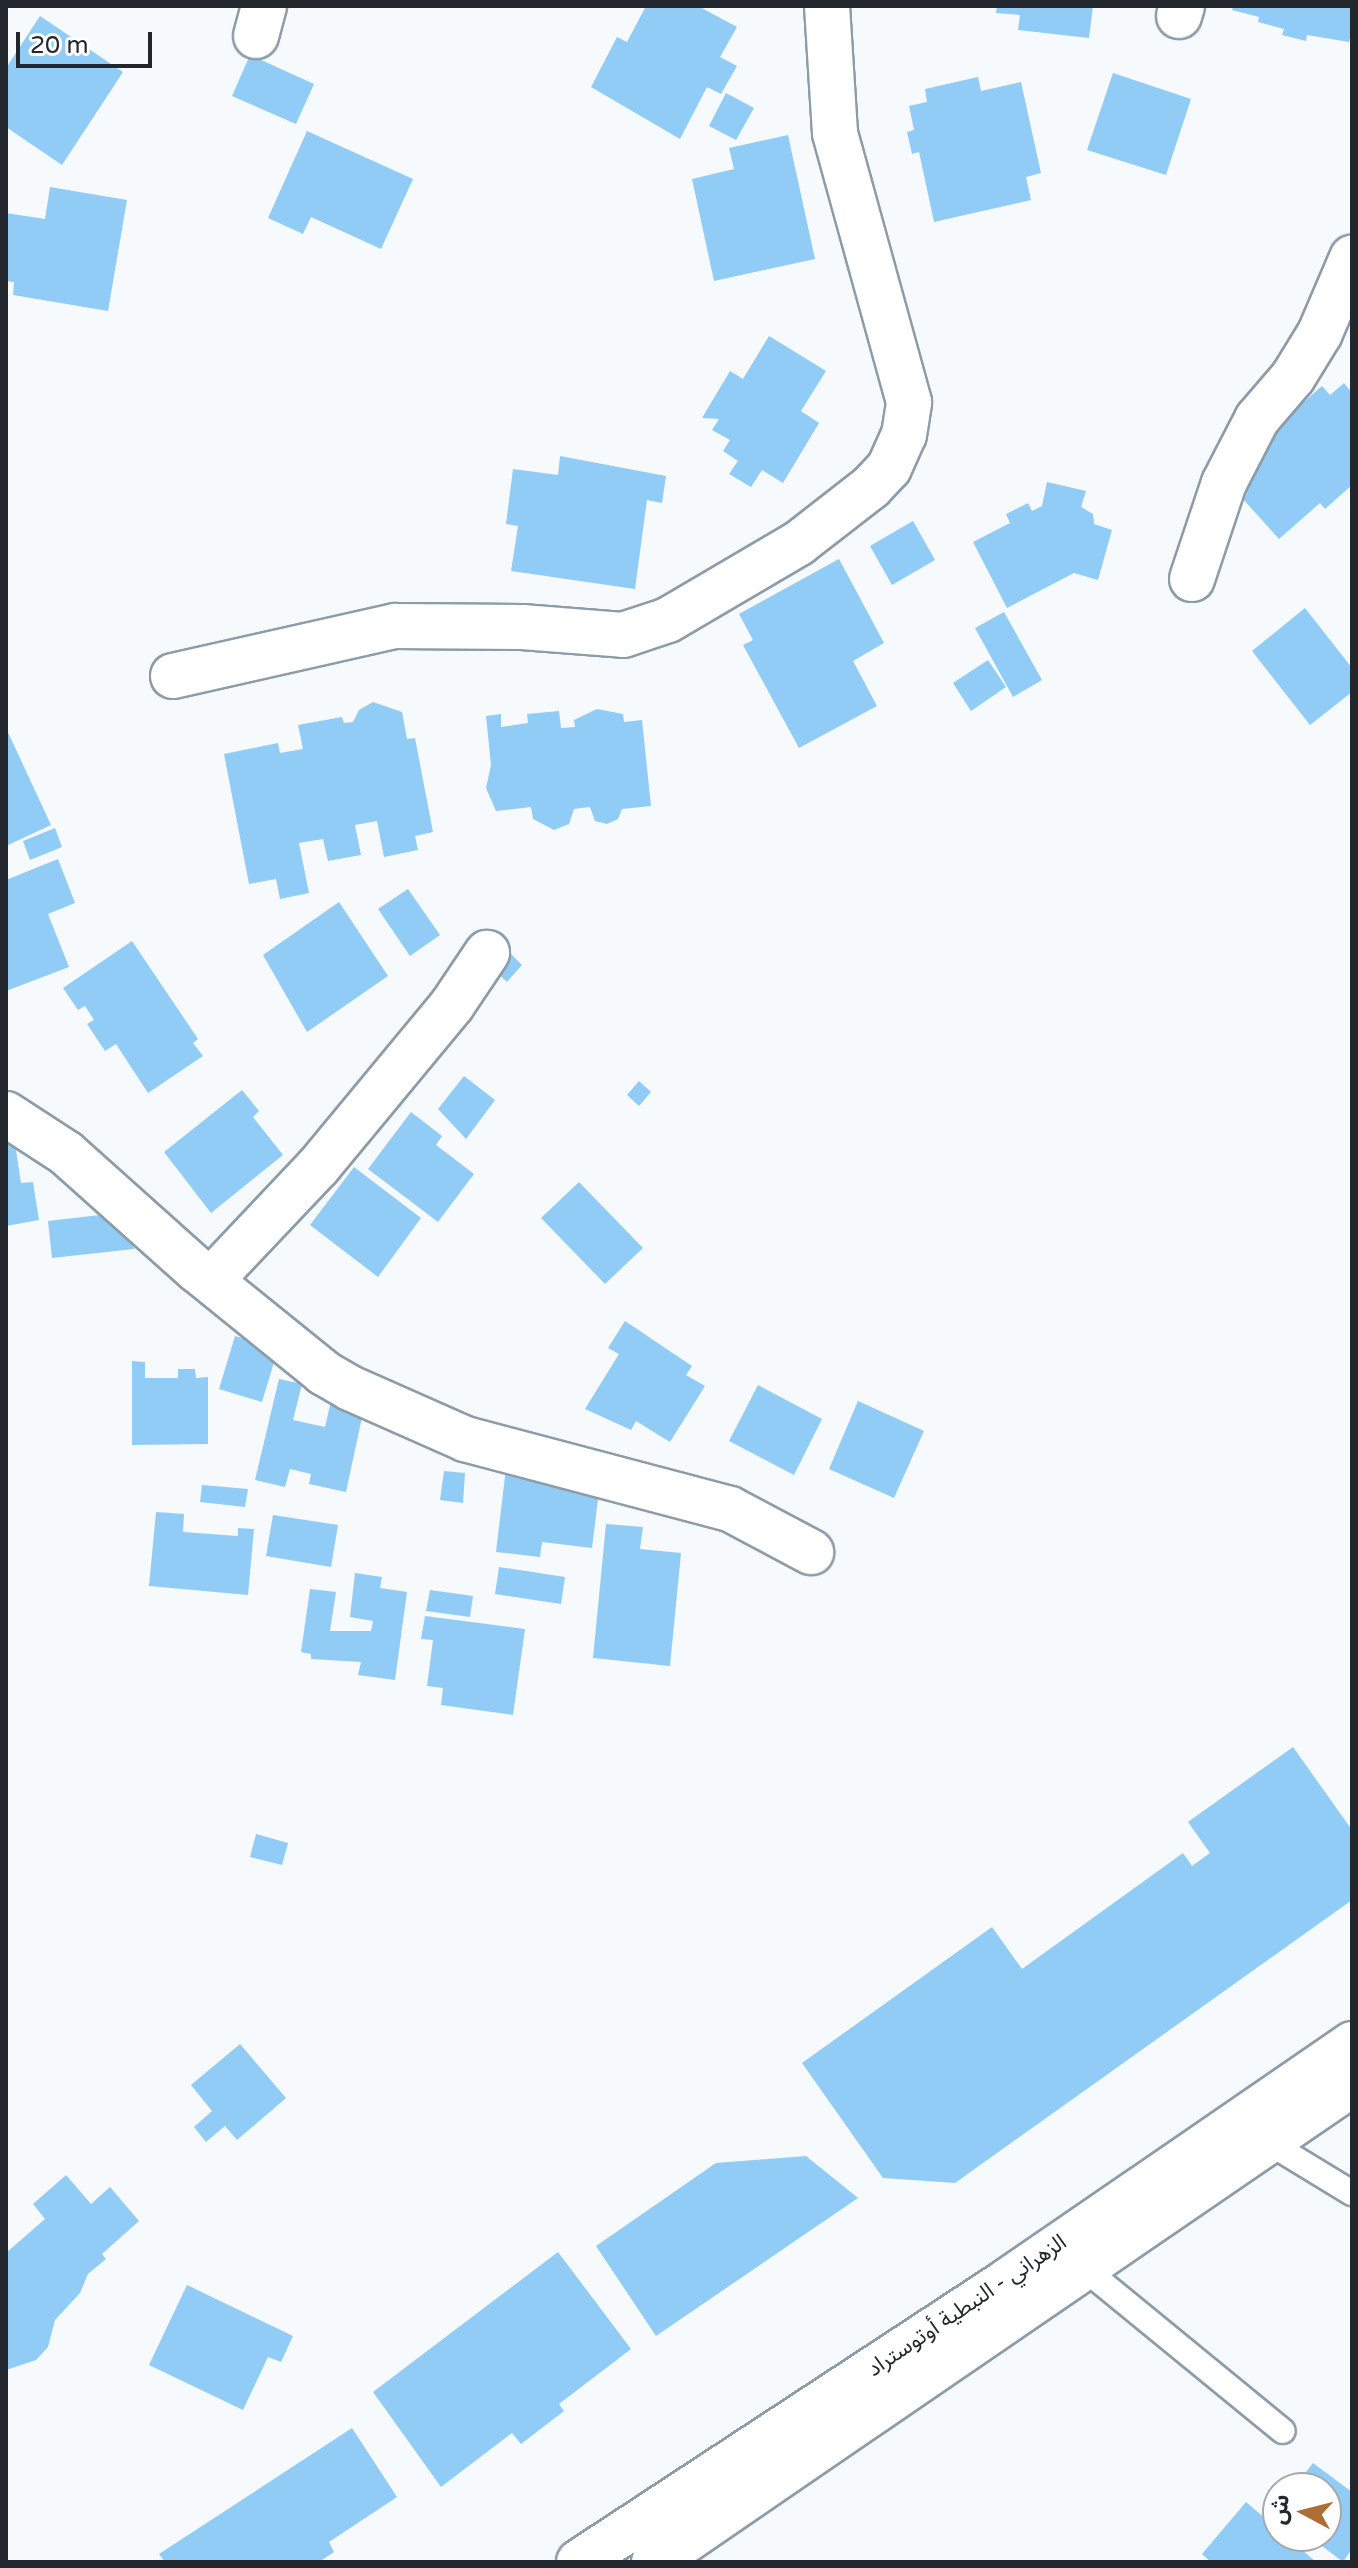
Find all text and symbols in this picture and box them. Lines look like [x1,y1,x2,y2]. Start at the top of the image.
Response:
scale bar [20,16,156,66]
text: 20 m [30,31,88,60]
street label: الزهراني - النبطية أوتوستراد [862,2229,1072,2383]
north arrow [1262,2472,1342,2552]
text: ش [1265,2493,1295,2526]

